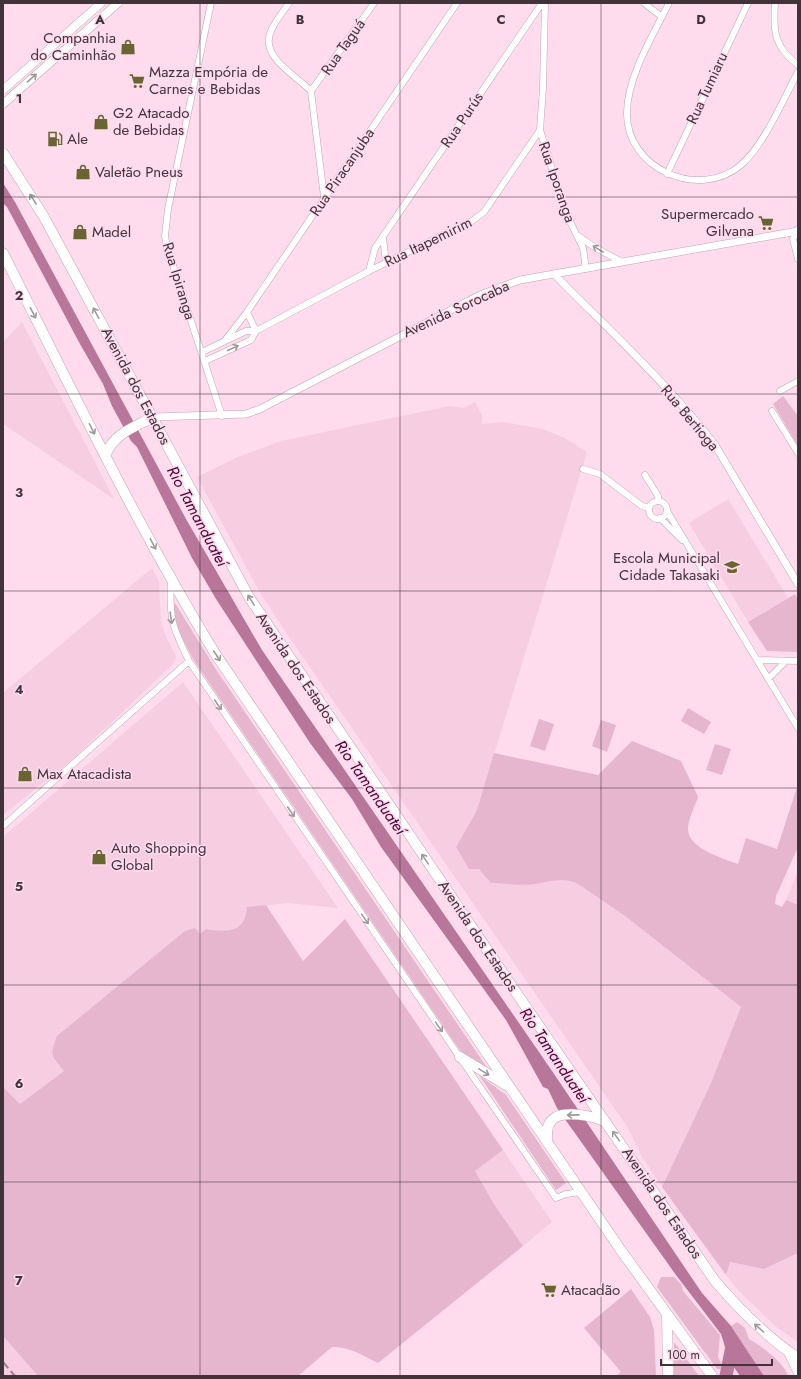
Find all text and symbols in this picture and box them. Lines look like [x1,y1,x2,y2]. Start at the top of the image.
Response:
text: A [94,10,105,29]
text: B [296,10,305,29]
text: C [496,10,506,29]
text: D [696,10,706,29]
street label: Rua Taguá [316,14,370,80]
place label: Companhia do Caminhão [30,27,116,66]
shop icon: Companhia do Caminhão [119,38,137,56]
street label: Rua Tumiaru [681,48,733,128]
place label: Mazza Empória de Carnes e Bebidas [149,61,268,100]
supermarket icon: Mazza Empória de Carnes e Bebidas [128,72,146,90]
one-way arrow [27,74,38,83]
street label: Rua Purús [435,88,489,152]
text: 1 [16,89,22,108]
place label: G2 Atacado de Bebidas [113,102,190,141]
shop icon: G2 Atacado de Bebidas [92,113,110,131]
street label: Rua Piracanjuba [304,124,380,220]
place label: Ale [67,128,88,150]
fuel station icon: Ale [46,130,64,148]
street label: Rua Iporanga [533,139,581,225]
place label: Valetão Pneus [95,161,183,183]
shop icon: Valetão Pneus [74,163,92,181]
one-way arrow [29,193,37,205]
place label: Supermercado Gilvana [661,203,754,242]
street label: Rua Itapemirim [380,211,476,273]
supermarket icon: Supermercado Gilvana [757,214,775,232]
place label: Madel [92,221,131,243]
shop icon: Madel [71,223,89,241]
street label: Rua Ipiranga [157,239,201,323]
one-way arrow [592,245,604,253]
street label: Avenida Sorocaba [399,275,513,343]
text: 2 [15,286,23,305]
one-way arrow [30,307,37,319]
one-way arrow [92,307,100,319]
street label: Avenida dos Estados [96,323,176,449]
one-way arrow [226,344,238,351]
street label: Rua Bertioga [656,380,724,456]
one-way arrow [89,423,96,435]
water label: Rio Tamanduateí [161,462,235,572]
text: 3 [15,483,23,502]
one-way arrow [149,538,157,550]
place label: Escola Municipal Cidade Takasaki [613,547,720,586]
school or university icon: Escola Municipal Cidade Takasaki [723,558,741,576]
one-way arrow [247,595,255,606]
street label: Avenida dos Estados [250,608,342,728]
one-way arrow [167,611,175,624]
one-way arrow [213,651,222,662]
text: 4 [14,680,24,699]
one-way arrow [214,699,222,710]
water label: Rio Tamanduateí [329,735,413,841]
place label: Max Atacadista [37,763,132,785]
shop icon: Max Atacadista [16,765,34,783]
one-way arrow [287,806,295,817]
place label: Auto Shopping Global [111,837,206,876]
shop icon: Auto Shopping Global [90,848,108,866]
one-way arrow [421,853,429,864]
street label: Avenida dos Estados [432,876,524,996]
text: 5 [15,877,23,896]
one-way arrow [361,914,369,925]
water label: Rio Tamanduateí [514,1003,596,1109]
one-way arrow [435,1021,443,1032]
one-way arrow [478,1068,489,1076]
text: 6 [15,1074,24,1093]
one-way arrow [567,1111,580,1119]
one-way arrow [612,1130,620,1141]
street label: Avenida dos Estados [616,1143,708,1263]
text: 7 [15,1271,23,1290]
place label: Atacadão [561,1279,620,1301]
supermarket icon: Atacadão [540,1281,558,1299]
one-way arrow [753,1323,764,1332]
scale bar [661,1341,772,1367]
text: 100 m [667,1346,700,1364]

